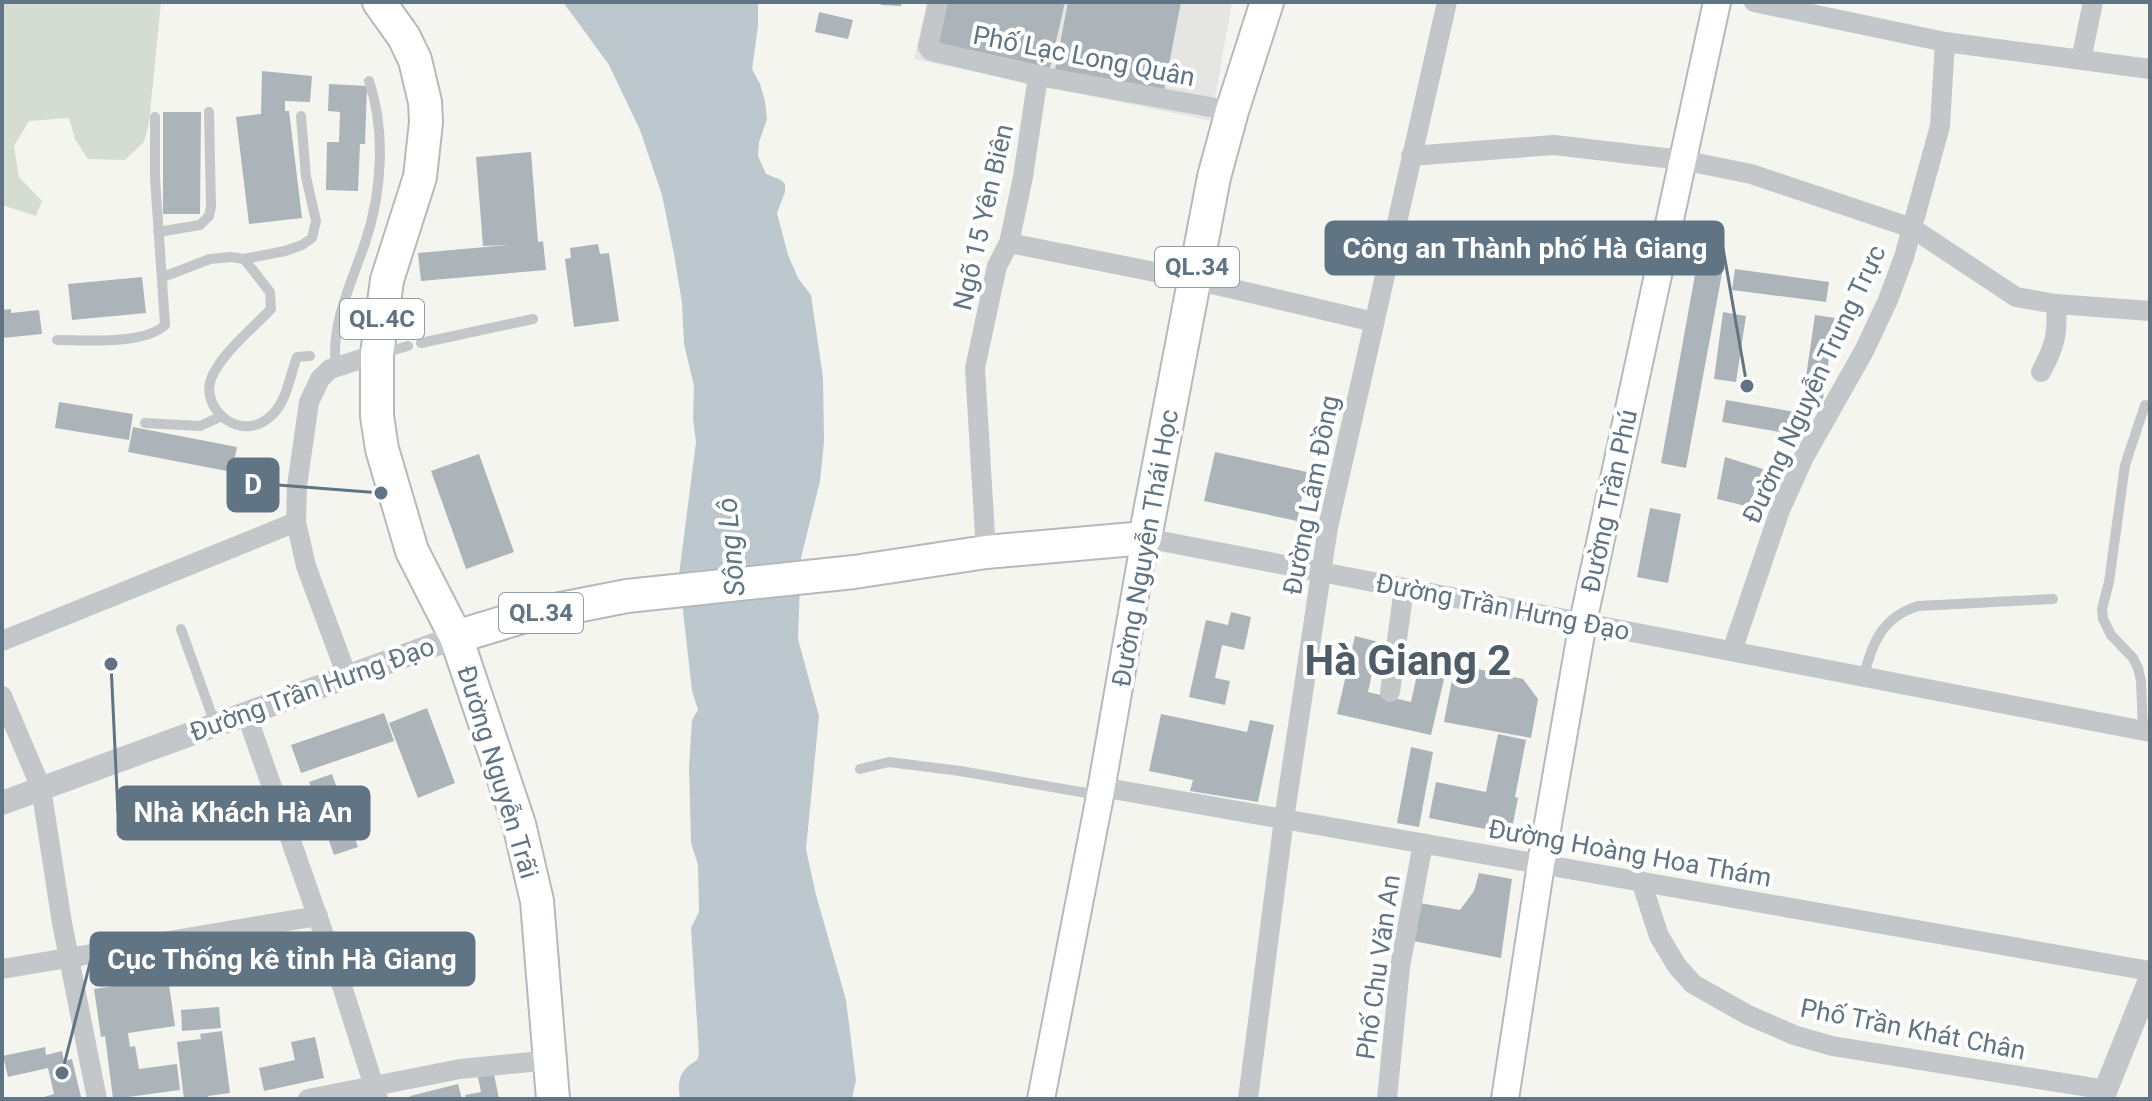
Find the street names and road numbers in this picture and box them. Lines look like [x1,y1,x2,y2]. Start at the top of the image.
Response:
street label: Phố Lạc Long Quân [971,20,1197,92]
street label: Ngõ 15 Yên Biên [947,121,1019,313]
street label: Đường Nguyễn Trung Trực [1736,240,1892,528]
road number: QL.34 [1155,247,1239,287]
road number: QL.4C [340,299,424,339]
street label: Đường Lâm Đồng [1277,393,1345,597]
street label: Đường Nguyễn Thái Học [1106,407,1184,689]
street label: Đường Trần Phú [1575,407,1643,595]
street label: Đường Trần Hưng Đạo [1374,568,1632,646]
road number: QL.34 [499,593,583,633]
street label: Đường Trần Hưng Đạo [186,631,438,747]
street label: Đường Nguyễn Trãi [451,662,545,882]
street label: Đường Hoàng Hoa Thám [1486,813,1774,893]
street label: Phố Chu Văn An [1350,873,1406,1061]
street label: Phố Trần Khát Chân [1798,992,2028,1066]

